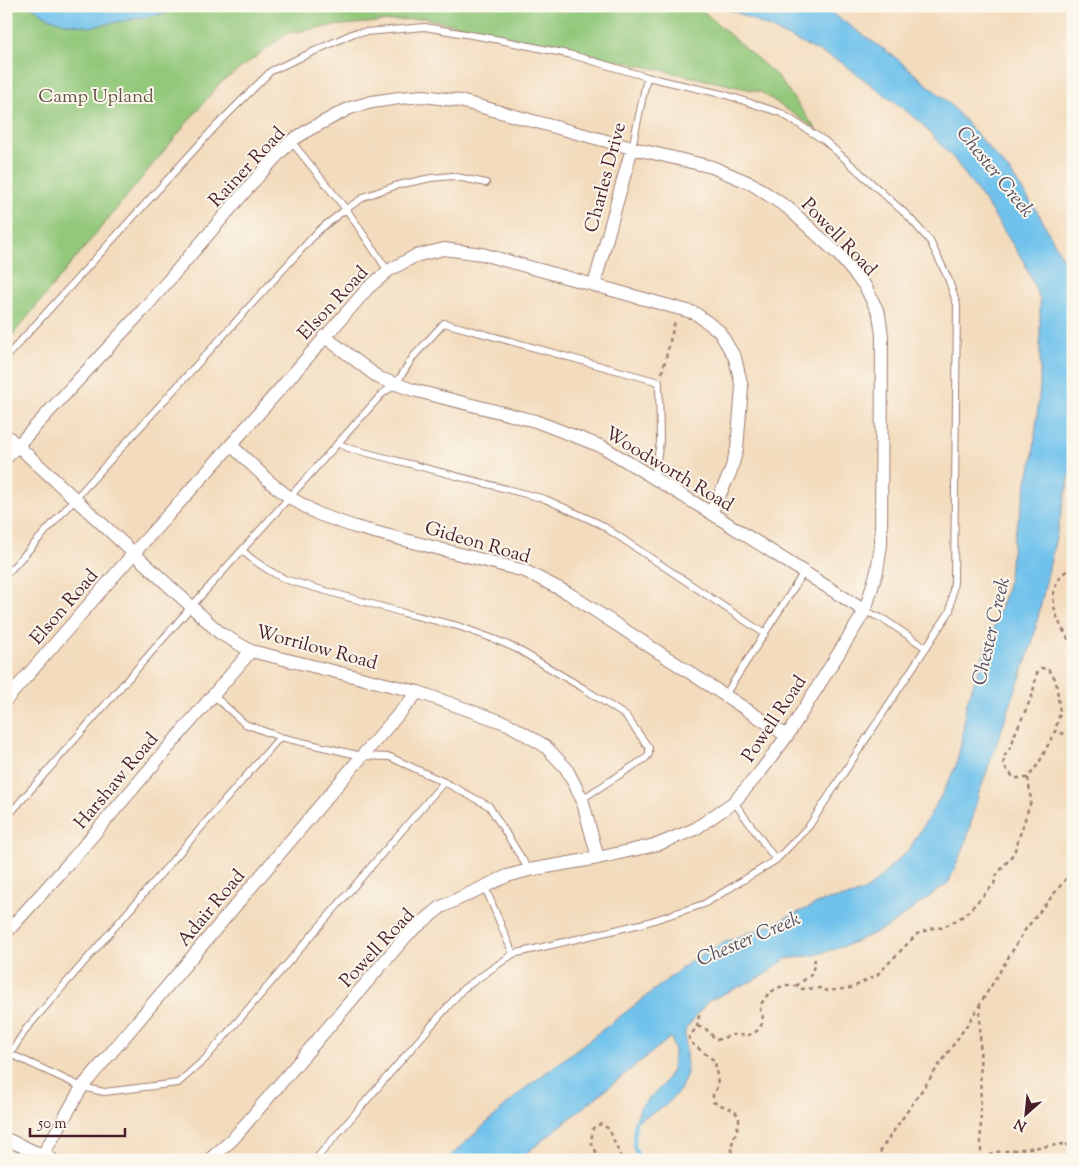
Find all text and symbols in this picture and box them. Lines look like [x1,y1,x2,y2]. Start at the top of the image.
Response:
park label: Camp Upland [38,84,154,111]
street label: Charles Drive [579,119,634,236]
street label: Rainer Road [203,121,293,214]
water label: Chester Creek [948,121,1040,225]
street label: Powell Road [794,193,883,283]
street label: Elson Road [292,260,375,347]
street label: Woodworth Road [599,421,739,519]
street label: Gideon Road [421,515,533,571]
street label: Elson Road [24,564,106,651]
water label: Chester Creek [966,575,1019,689]
street label: Worrilow Road [252,619,381,678]
street label: Powell Road [736,670,814,768]
street label: Harshaw Road [68,727,166,836]
street label: Adair Road [172,864,252,953]
street label: Powell Road [334,903,422,994]
water label: Chester Creek [693,905,805,975]
north arrow [1002,1088,1052,1138]
scale bar [30,1106,125,1138]
text: N [1011,1112,1031,1135]
text: 50 m [37,1114,67,1135]

